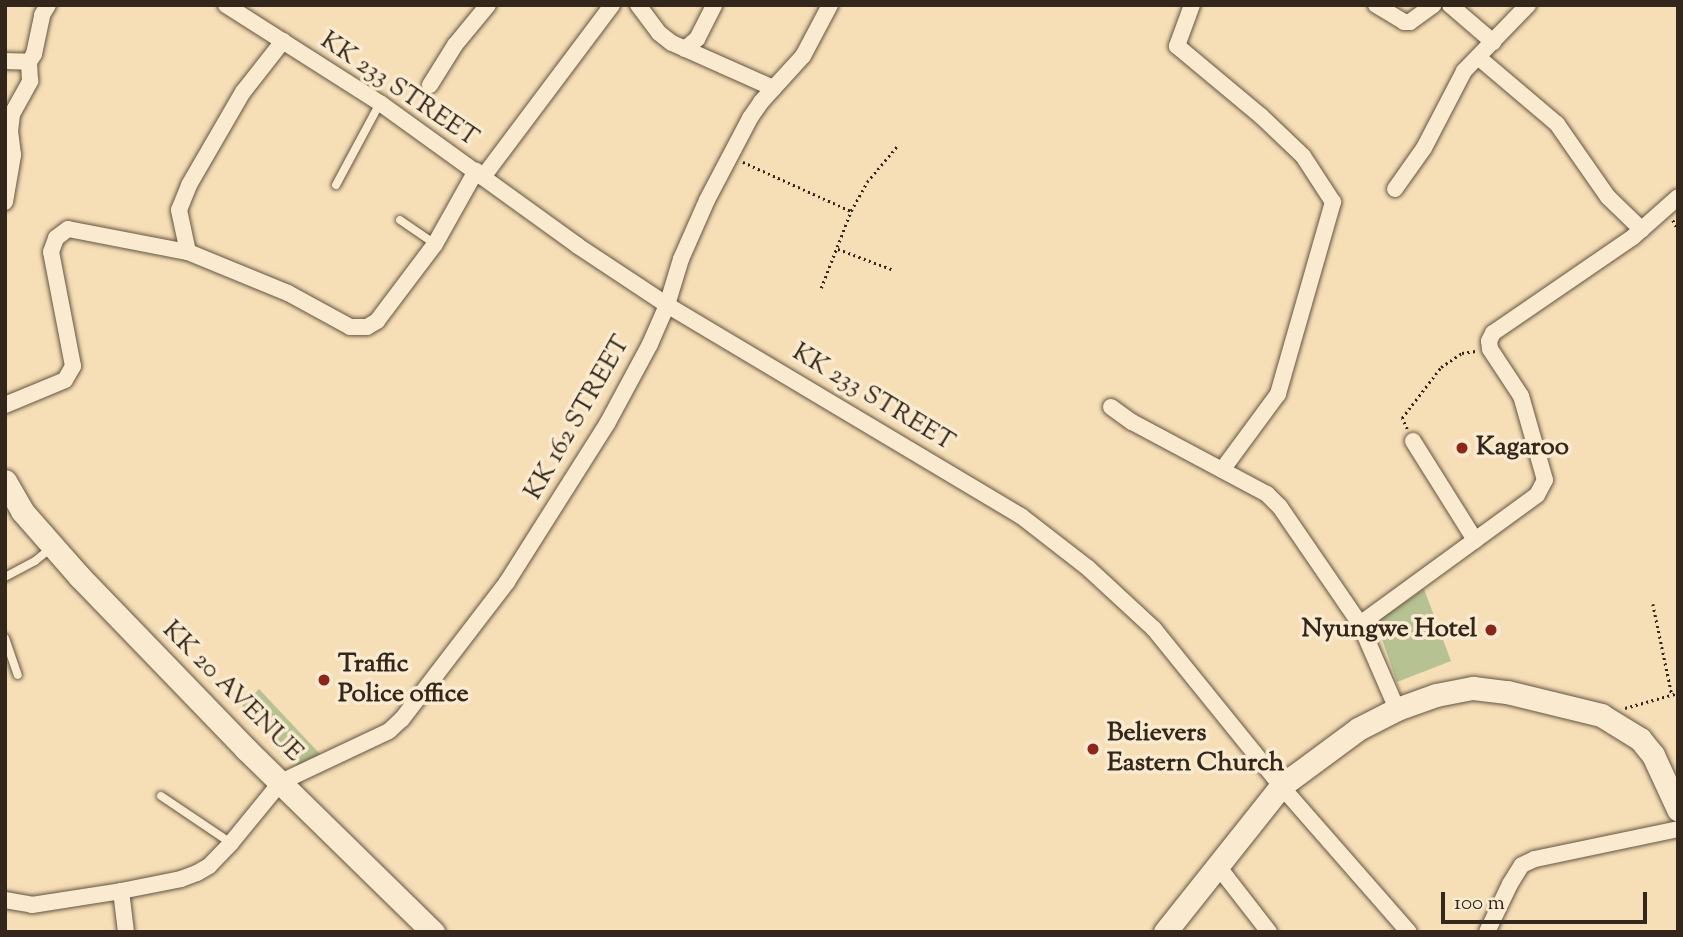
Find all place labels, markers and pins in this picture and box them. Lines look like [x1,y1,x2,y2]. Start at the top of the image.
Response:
place label: Kagaroo [1476,432,1569,464]
marker: Kagaroo [1454,440,1470,456]
place label: Nyungwe Hotel [1302,614,1477,646]
marker: Nyungwe Hotel [1483,622,1499,638]
place label: Traffic Police office [338,649,469,710]
marker: Traffic Police office [316,672,332,688]
place label: Believers Eastern Church [1107,718,1284,780]
marker: Believers Eastern Church [1085,741,1101,757]

